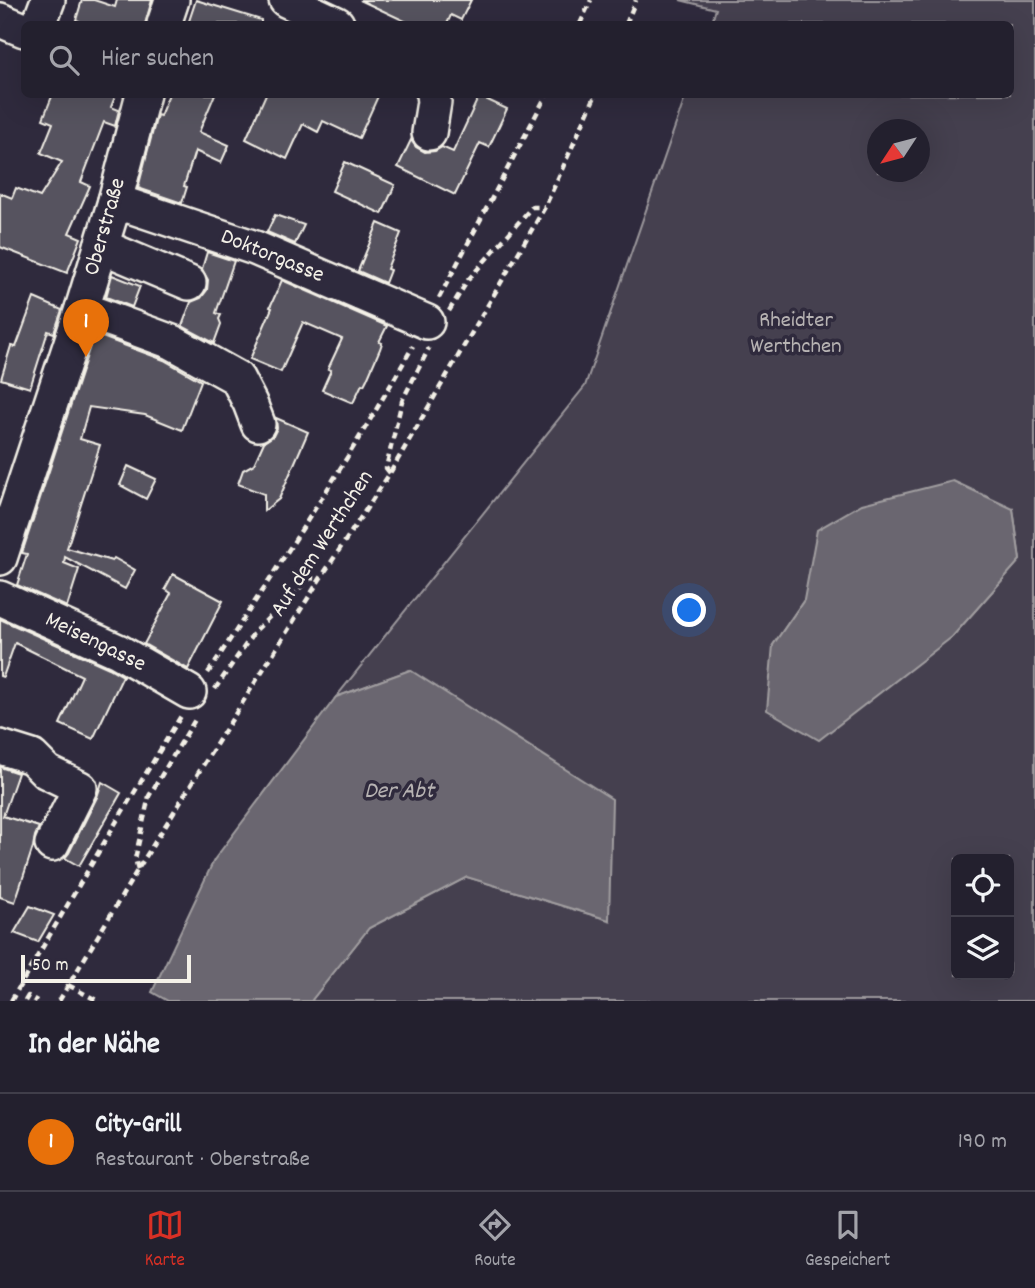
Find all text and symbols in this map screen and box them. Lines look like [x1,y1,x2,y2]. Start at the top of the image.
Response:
search box [21,21,1014,98]
icon: search [45,41,83,79]
text: Hier suchen [101,41,214,78]
north arrow [867,119,930,182]
street label: Oberstraße [76,174,136,280]
street label: Doktorgasse [215,221,329,293]
pin: 1 [63,299,109,357]
park label: Rheidter Werthchen [750,305,842,364]
street label: Auf dem Werthchen [263,464,383,624]
your location [672,593,706,627]
street label: Meisengasse [39,604,151,682]
water label: Der Abt [364,775,436,809]
map controls [951,854,1014,980]
button: locate [951,854,1014,917]
button: layers [951,917,1014,980]
scale bar [21,952,191,984]
text: 50 m [32,953,69,980]
text: In der Nähe [28,1025,160,1068]
text: City-Grill [95,1107,182,1144]
text: 1 [48,1126,54,1159]
text: 190 m [958,1126,1007,1159]
text: Restaurant · Oberstraße [95,1144,310,1177]
tab: Karte [145,1206,185,1275]
tab: Route [474,1206,516,1275]
tab: Gespeichert [805,1206,890,1275]

